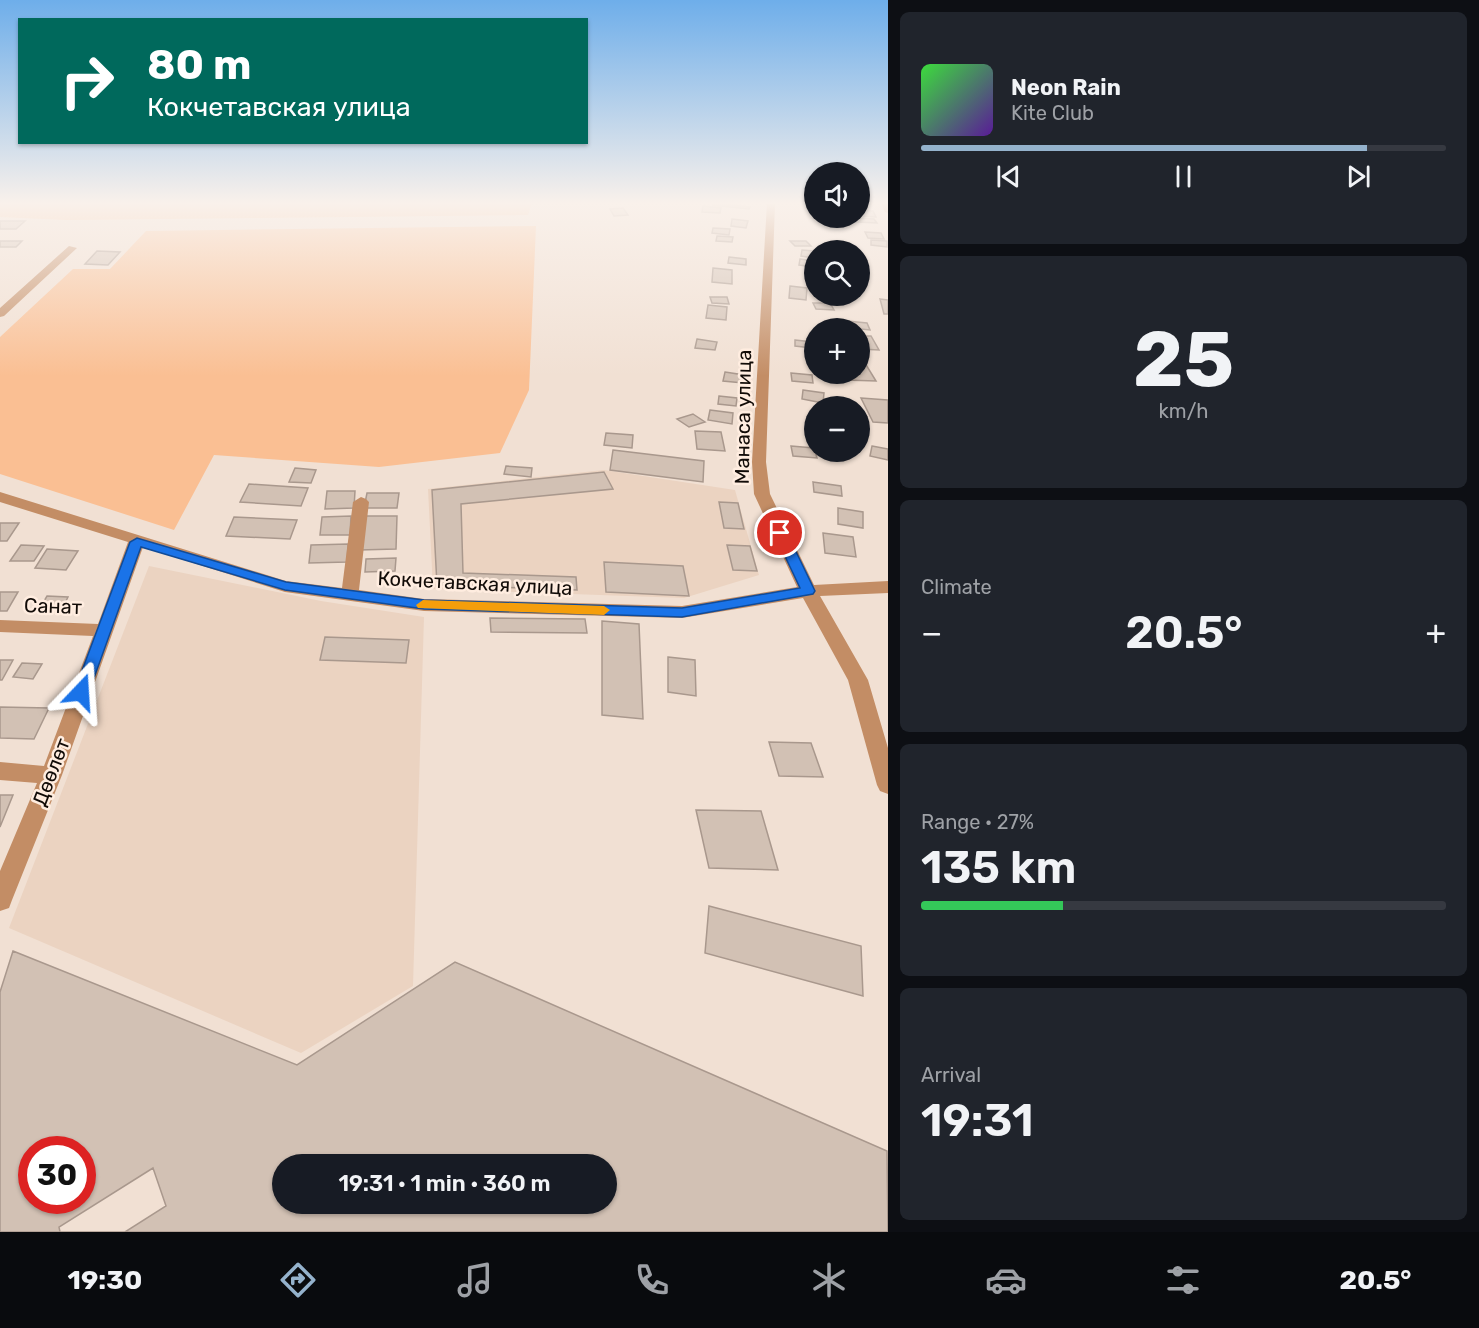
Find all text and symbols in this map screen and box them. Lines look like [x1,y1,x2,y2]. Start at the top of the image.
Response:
text: 80 m [147,40,251,90]
icon: right [48,42,126,120]
text: Neon Rain [1011,74,1121,101]
text: Кокчетавская улица [147,91,411,123]
text: Kite Club [1011,101,1094,125]
icon: previous [992,160,1025,193]
icon: pause [1167,160,1200,193]
icon: next [1342,160,1375,193]
map controls [804,162,870,462]
button: sound [804,162,870,228]
button: search [804,240,870,306]
text: 25 [1133,313,1234,406]
button: + [804,318,870,384]
street label: Манаса улица [730,349,756,485]
button: − [804,396,870,462]
text: km/h [1159,399,1208,423]
pin [754,507,805,558]
icon: arrive [763,516,796,549]
street label: Кокчетавская улица [377,566,573,600]
text: Climate [921,575,992,599]
street label: Санат [24,593,82,619]
text: 20.5° [1125,606,1243,659]
text: − [921,613,942,652]
text: + [1425,613,1446,652]
position arrow [49,660,113,724]
street label: Дөөлөт [27,735,75,809]
text: Range · 27% [921,810,1034,834]
text: 135 km [921,841,1076,894]
text: Arrival [921,1063,981,1087]
text: 19:31 [921,1094,1033,1147]
speed limit sign: 30 [18,1136,96,1214]
text: 19:31 · 1 min · 360 m [338,1170,551,1197]
icon: directions [277,1259,319,1301]
icon: music [454,1259,496,1301]
icon: phone [631,1259,673,1301]
icon: climate [808,1259,850,1301]
icon: car [985,1259,1027,1301]
icon: filters [1162,1259,1204,1301]
text: 19:30 [68,1264,142,1296]
text: 20.5° [1340,1264,1411,1296]

